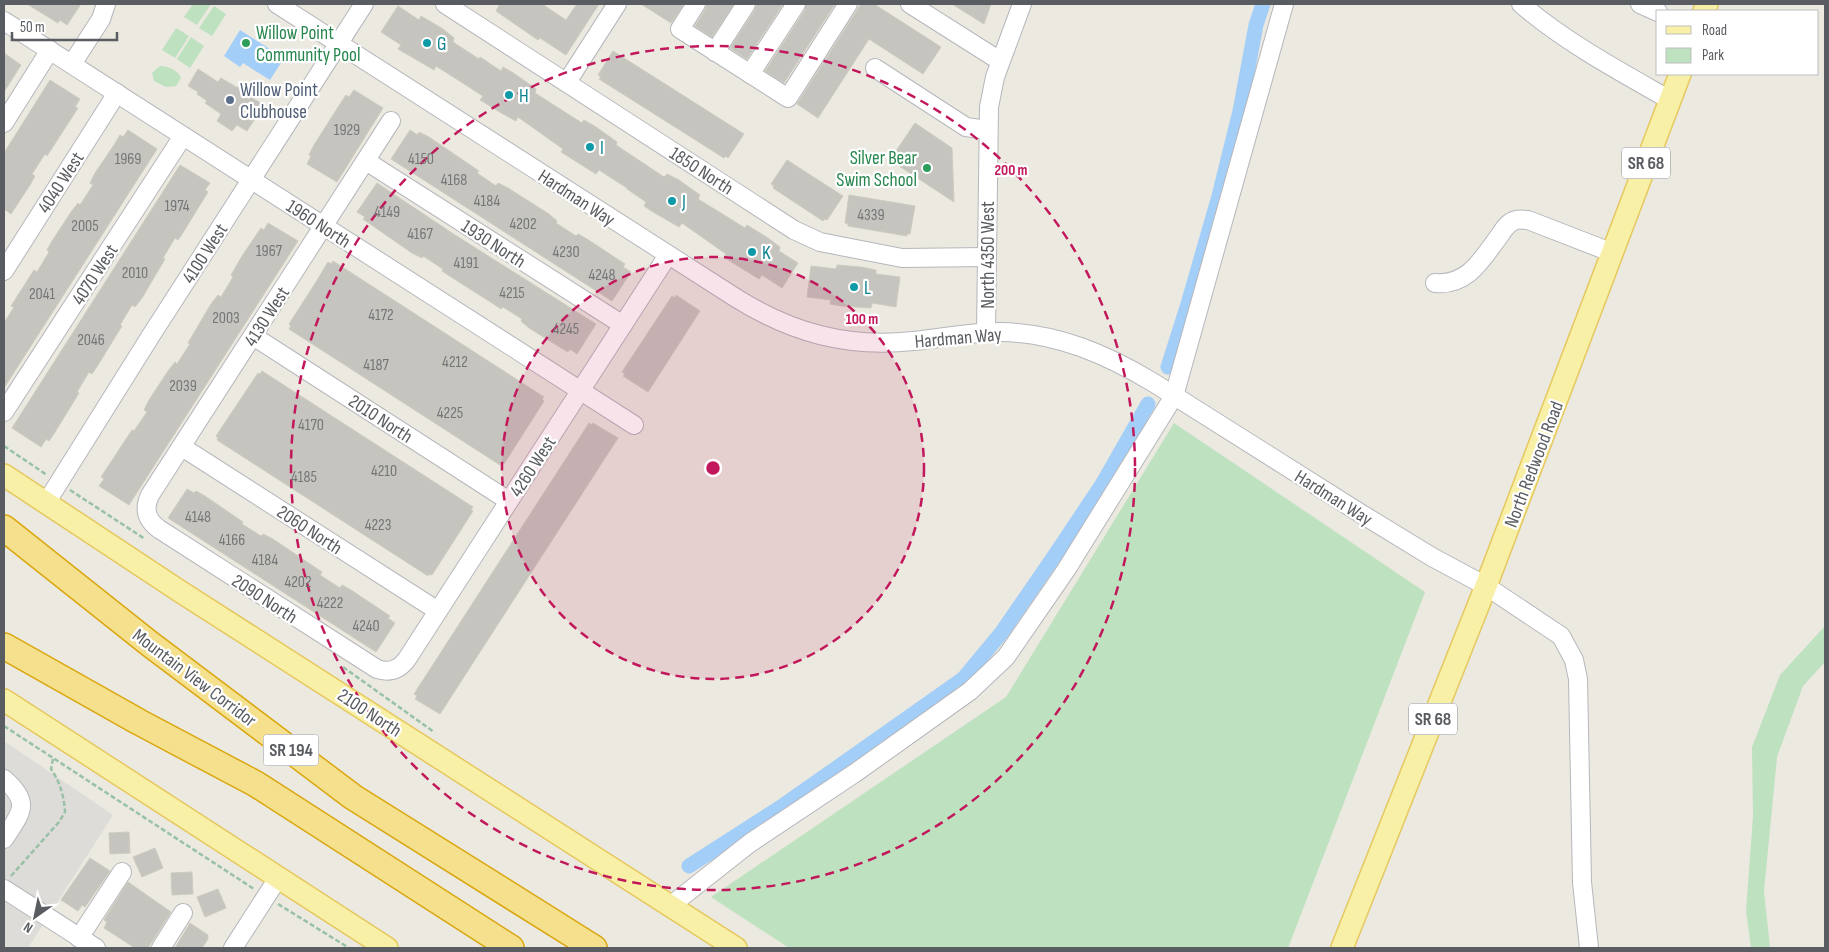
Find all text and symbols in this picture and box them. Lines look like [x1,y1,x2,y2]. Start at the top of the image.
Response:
scale bar [12,10,118,42]
legend [1656,10,1819,75]
text: 50 m [20,18,45,37]
text: Road [1702,21,1727,40]
place label: Willow Point Community Pool [256,22,360,67]
place label: G [437,33,447,56]
marker: Willow Point Community Pool [240,37,252,49]
marker: G [421,37,433,49]
text: Park [1702,46,1724,65]
place label: Willow Point Clubhouse [240,79,318,124]
place label: H [519,85,529,108]
marker: H [503,89,515,101]
marker: Willow Point Clubhouse [224,94,236,106]
house number: 1929 [334,121,360,140]
place label: I [600,137,604,160]
marker: I [584,141,596,153]
street label: 1850 North [665,142,737,200]
place label: Silver Bear Swim School [836,147,918,192]
street label: 4040 West [33,148,90,218]
road number: SR 68 [1622,148,1670,178]
house number: 1969 [115,150,141,169]
house number: 4150 [408,150,434,169]
text: 200 m [994,161,1028,180]
marker: Silver Bear Swim School [921,162,933,174]
street label: Hardman Way [533,165,620,232]
house number: 4168 [441,171,467,190]
place label: J [681,191,686,214]
house number: 4184 [474,192,500,211]
street label: 1960 North [282,195,355,254]
marker: J [666,195,678,207]
house number: 1974 [165,197,190,216]
street label: North 4350 West [977,201,1000,309]
house number: 4149 [374,203,400,222]
house number: 4339 [857,206,885,225]
street label: 1930 North [457,215,530,273]
house number: 4202 [509,215,537,234]
house number: 2005 [71,217,99,236]
street label: 4100 West [177,219,233,288]
house number: 4167 [407,225,433,244]
street label: 4070 West [67,240,123,309]
house number: 1967 [256,242,283,261]
place label: K [762,242,771,265]
house number: 4230 [552,243,580,262]
marker: K [746,246,758,258]
house number: 4191 [453,254,479,273]
house number: 2010 [122,264,148,283]
house number: 4248 [588,266,616,285]
place label: L [864,277,871,300]
marker: L [848,281,860,293]
street label: 4130 West [240,283,295,351]
house number: 4215 [499,284,525,303]
house number: 2041 [29,285,55,304]
house number: 4172 [368,306,394,325]
house number: 2003 [212,309,240,328]
text: 100 m [846,310,878,329]
house number: 4245 [553,320,579,339]
street label: Hardman Way [914,323,1003,354]
house number: 2046 [77,331,105,350]
house number: 4212 [442,353,468,372]
house number: 4187 [363,356,389,375]
house number: 2039 [169,377,197,396]
street label: 2010 North [344,390,416,448]
street label: North Redwood Road [1500,398,1569,531]
house number: 4225 [437,404,463,423]
house number: 4170 [298,416,324,435]
street label: 4260 West [505,432,562,502]
centre of rings [704,459,722,477]
house number: 4210 [371,462,397,481]
street label: Hardman Way [1290,465,1377,531]
house number: 4185 [291,468,317,487]
street label: 2060 North [272,501,346,560]
house number: 4148 [185,508,211,527]
house number: 4223 [365,516,391,535]
house number: 4166 [219,531,245,550]
house number: 4184 [252,551,278,570]
street label: 2090 North [227,570,301,629]
house number: 4202 [284,573,312,592]
house number: 4222 [317,594,343,613]
house number: 4240 [352,617,380,636]
street label: Mountain View Corridor [128,624,261,733]
street label: 2100 North [333,684,406,742]
road number: SR 68 [1409,704,1457,734]
road number: SR 194 [264,734,318,766]
north arrow [10,892,60,942]
text: N [20,918,36,937]

